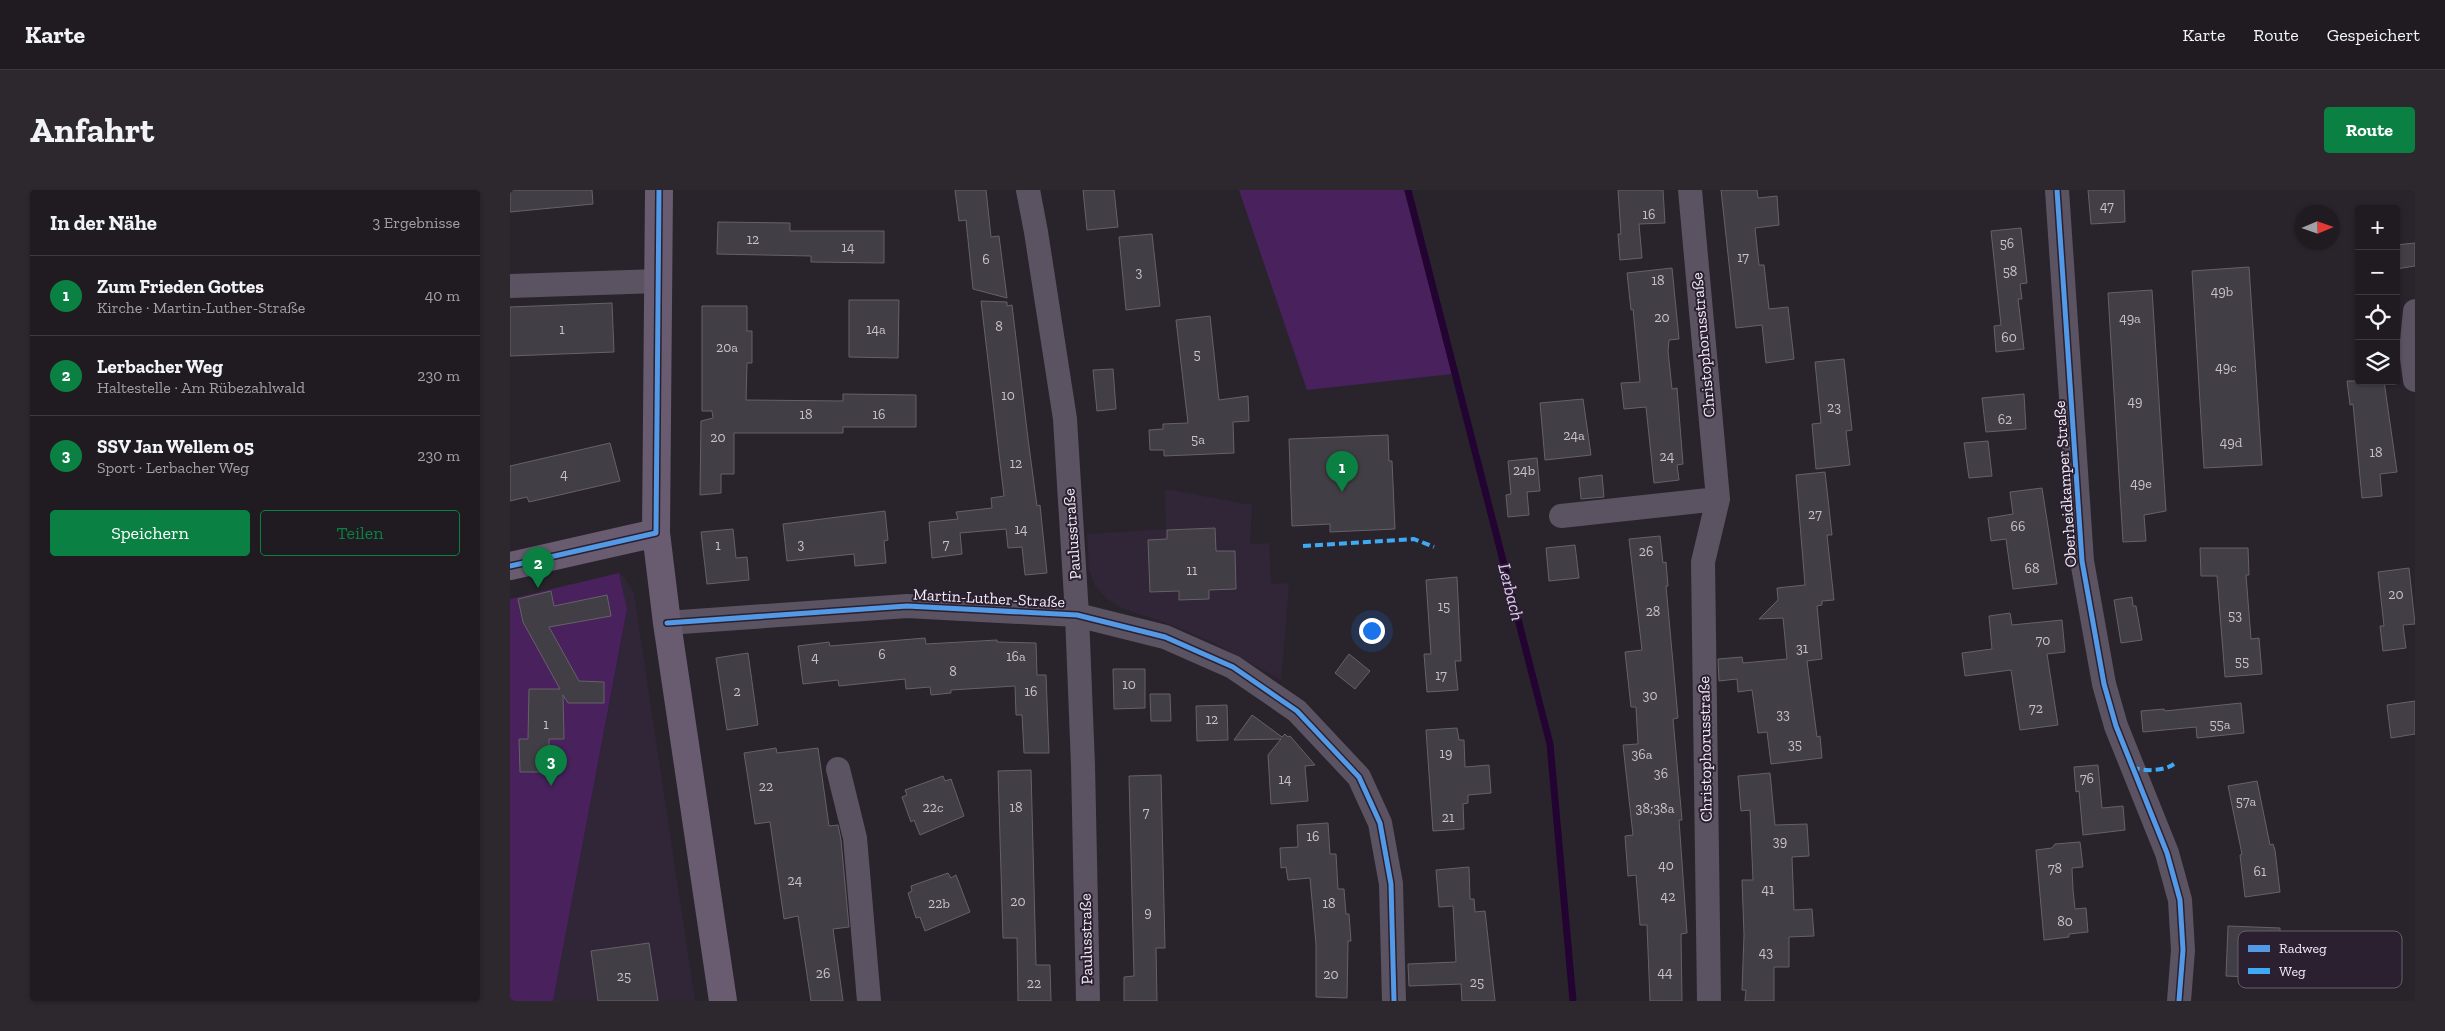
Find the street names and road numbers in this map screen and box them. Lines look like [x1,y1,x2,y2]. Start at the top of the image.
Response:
street label: Christophorusstraße [1687,272,1719,418]
street label: Oberheidkamper Straße [2050,400,2080,568]
street label: Paulusstraße [1059,488,1085,580]
street label: Martin-Luther-Straße [913,585,1065,611]
street label: Christophorusstraße [1694,676,1716,822]
street label: Paulusstraße [1076,893,1096,985]

